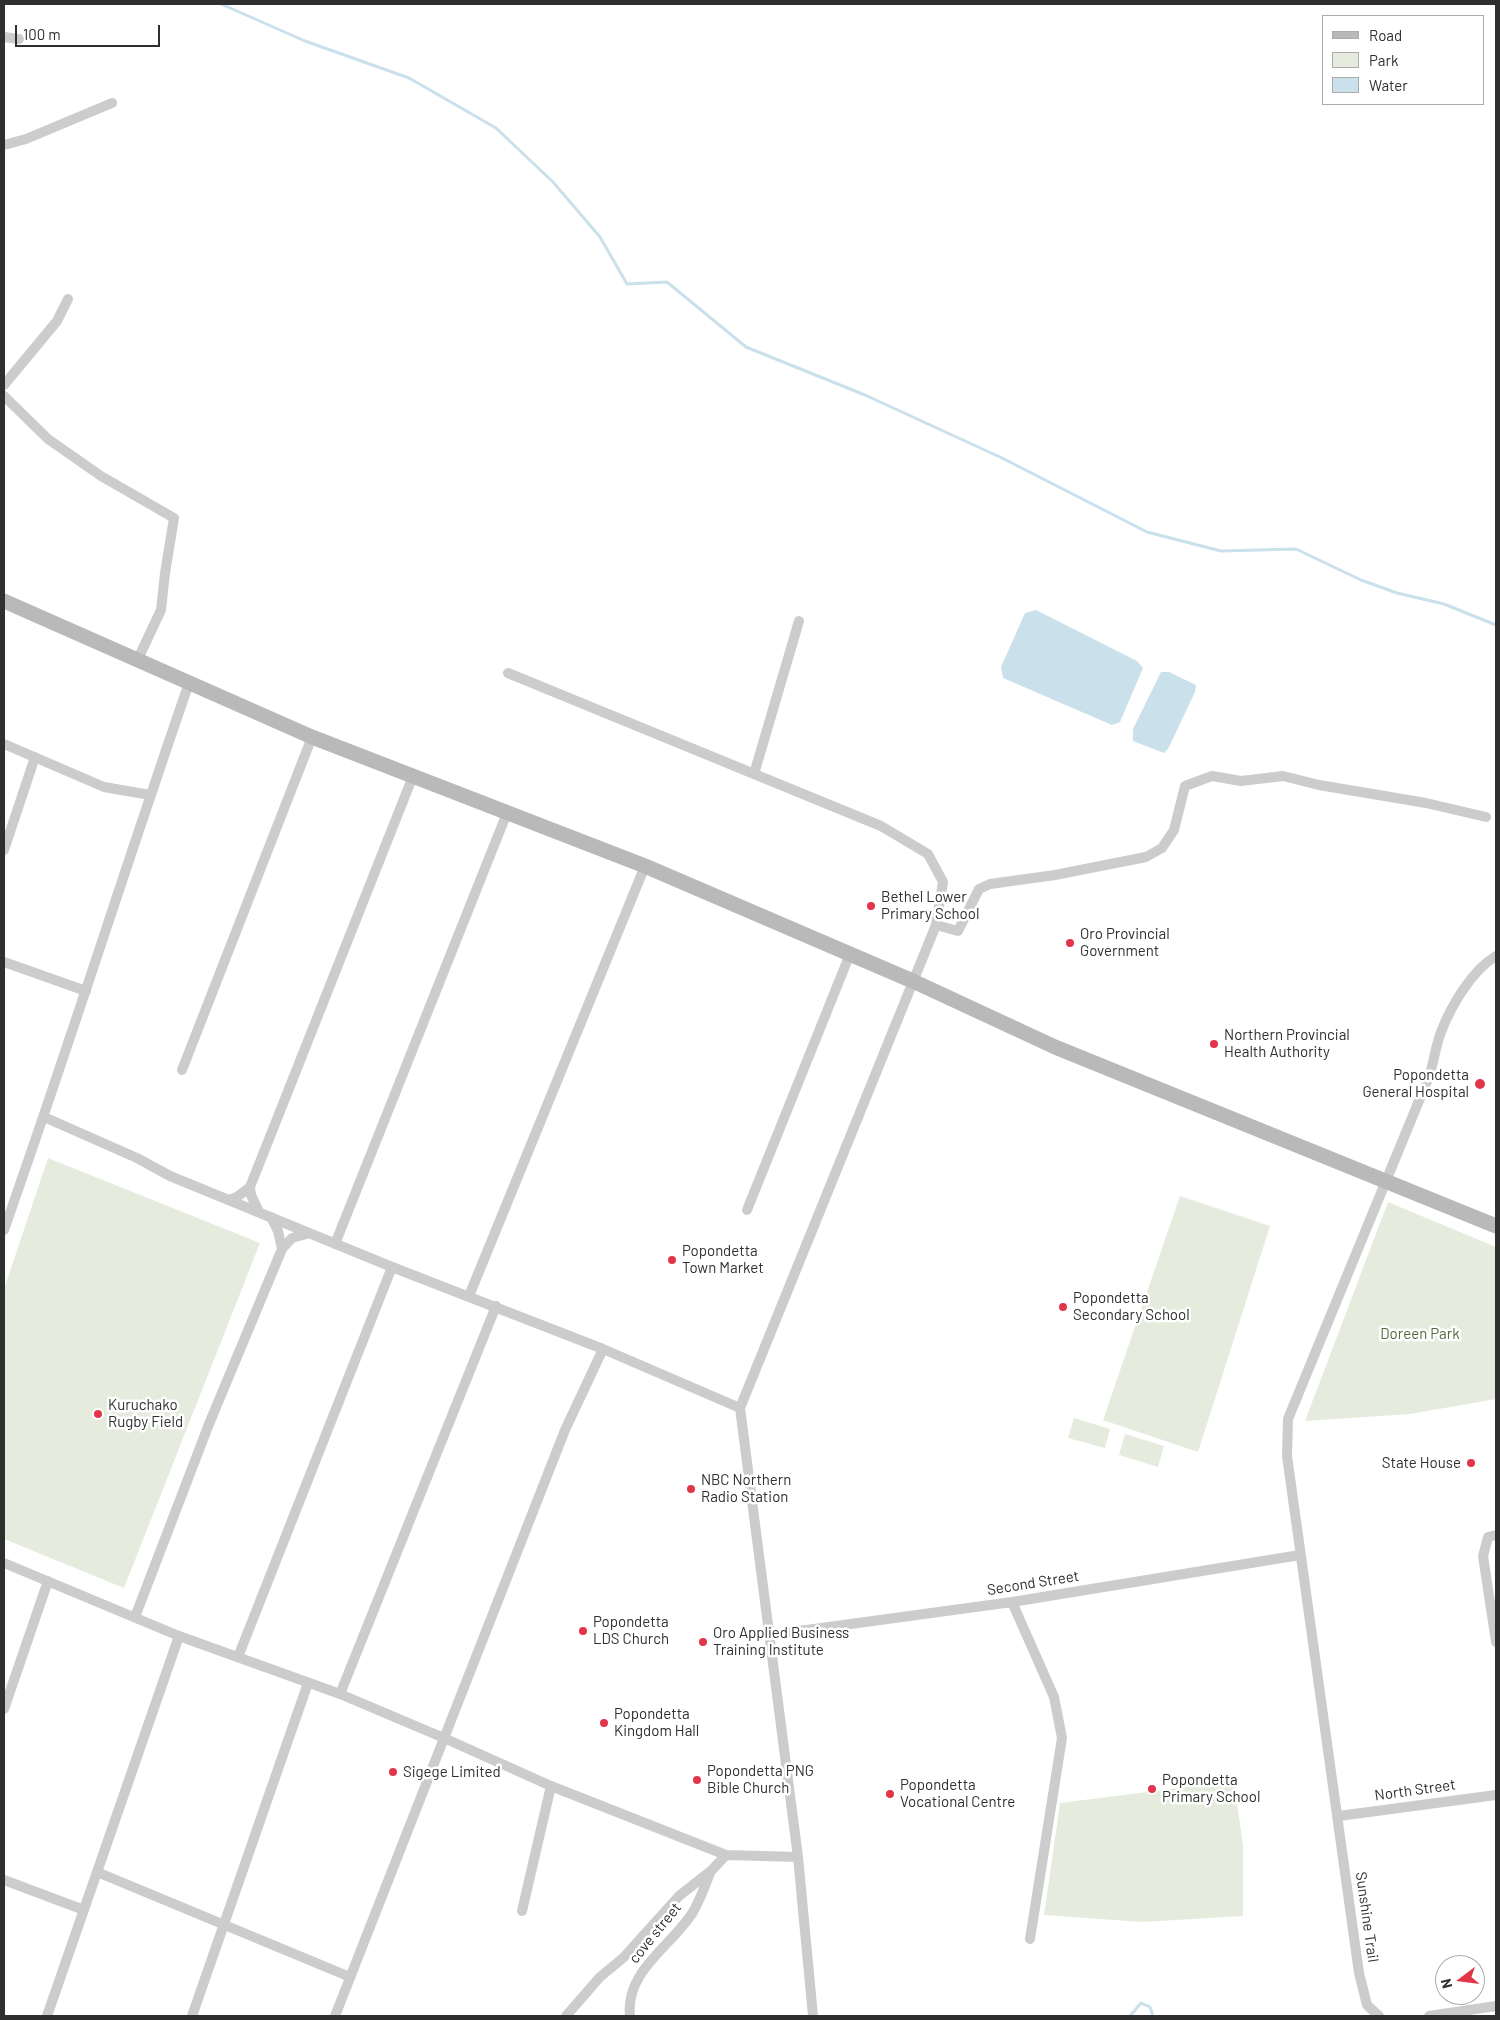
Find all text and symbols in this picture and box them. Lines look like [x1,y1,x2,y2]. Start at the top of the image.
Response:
scale bar [18,15,162,47]
legend [1322,15,1485,105]
text: 100 m [23,25,61,43]
text: Road [1369,26,1402,44]
text: Park [1369,51,1398,69]
text: Water [1369,76,1408,94]
place label: Bethel Lower Primary School [881,888,979,923]
marker: Bethel Lower Primary School [865,900,877,912]
place label: Oro Provincial Government [1080,925,1170,960]
marker: Oro Provincial Government [1064,937,1076,949]
place label: Northern Provincial Health Authority [1224,1026,1350,1061]
marker: Northern Provincial Health Authority [1208,1038,1220,1050]
place label: Popondetta General Hospital [1362,1066,1469,1101]
marker: Popondetta General Hospital [1473,1077,1487,1091]
place label: Popondetta Town Market [682,1242,764,1277]
marker: Popondetta Town Market [666,1254,678,1266]
place label: Popondetta Secondary School [1073,1289,1190,1324]
marker: Popondetta Secondary School [1057,1301,1069,1313]
park label: Doreen Park [1380,1325,1460,1343]
place label: Kuruchako Rugby Field [108,1396,183,1431]
marker: Kuruchako Rugby Field [92,1408,104,1420]
place label: State House [1382,1454,1461,1472]
marker: State House [1465,1457,1477,1469]
place label: NBC Northern Radio Station [701,1471,791,1506]
marker: NBC Northern Radio Station [685,1483,697,1495]
street label: Second Street [986,1567,1080,1599]
place label: Popondetta LDS Church [593,1613,669,1648]
place label: Oro Applied Business Training Institute [713,1624,849,1659]
marker: Popondetta LDS Church [577,1625,589,1637]
marker: Oro Applied Business Training Institute [697,1636,709,1648]
place label: Popondetta Kingdom Hall [614,1705,699,1740]
marker: Popondetta Kingdom Hall [598,1717,610,1729]
place label: Popondetta PNG Bible Church [707,1762,814,1797]
place label: Sigege Limited [403,1763,501,1781]
marker: Sigege Limited [387,1766,399,1778]
place label: Popondetta Primary School [1162,1771,1260,1806]
marker: Popondetta PNG Bible Church [691,1774,703,1786]
street label: North Street [1373,1775,1457,1805]
place label: Popondetta Vocational Centre [900,1776,1015,1811]
marker: Popondetta Primary School [1146,1783,1158,1795]
marker: Popondetta Vocational Centre [884,1788,896,1800]
street label: Sunshine Trail [1352,1871,1382,1963]
street label: cove street [625,1899,685,1967]
north arrow [1435,1955,1485,2005]
text: N [1437,1977,1455,1990]

